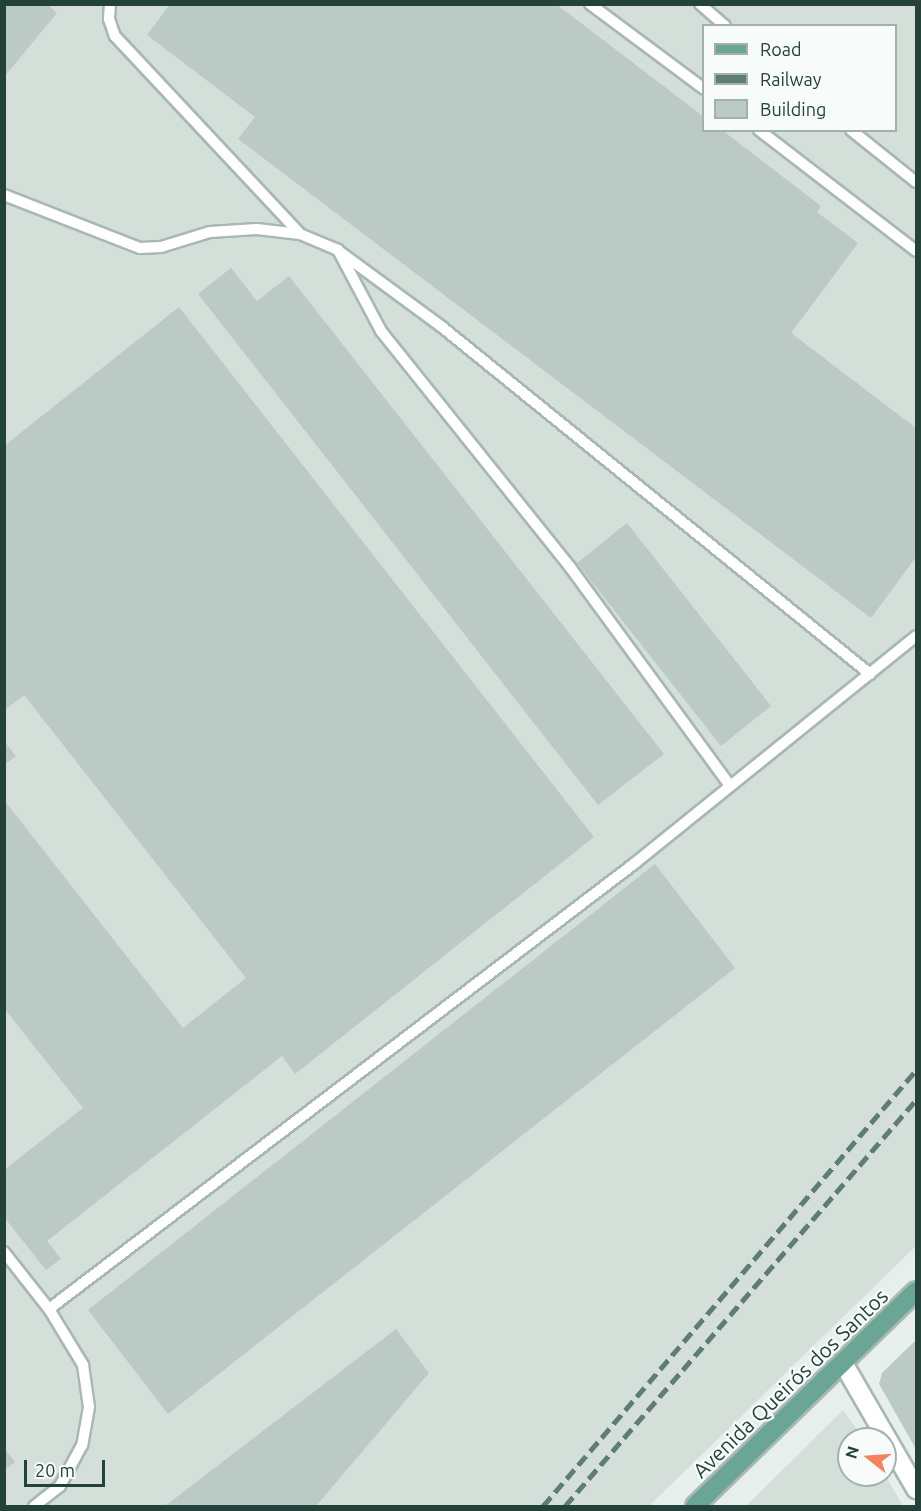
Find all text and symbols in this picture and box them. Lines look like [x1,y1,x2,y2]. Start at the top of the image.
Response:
legend [702,24,897,132]
text: Road [760,39,802,59]
text: Railway [760,69,821,89]
text: Building [760,99,826,119]
street label: Avenida Queirós dos Santos [687,1283,893,1483]
north arrow [837,1427,897,1487]
text: N [841,1444,862,1461]
scale bar [27,1448,108,1486]
text: 20 m [35,1460,75,1480]

